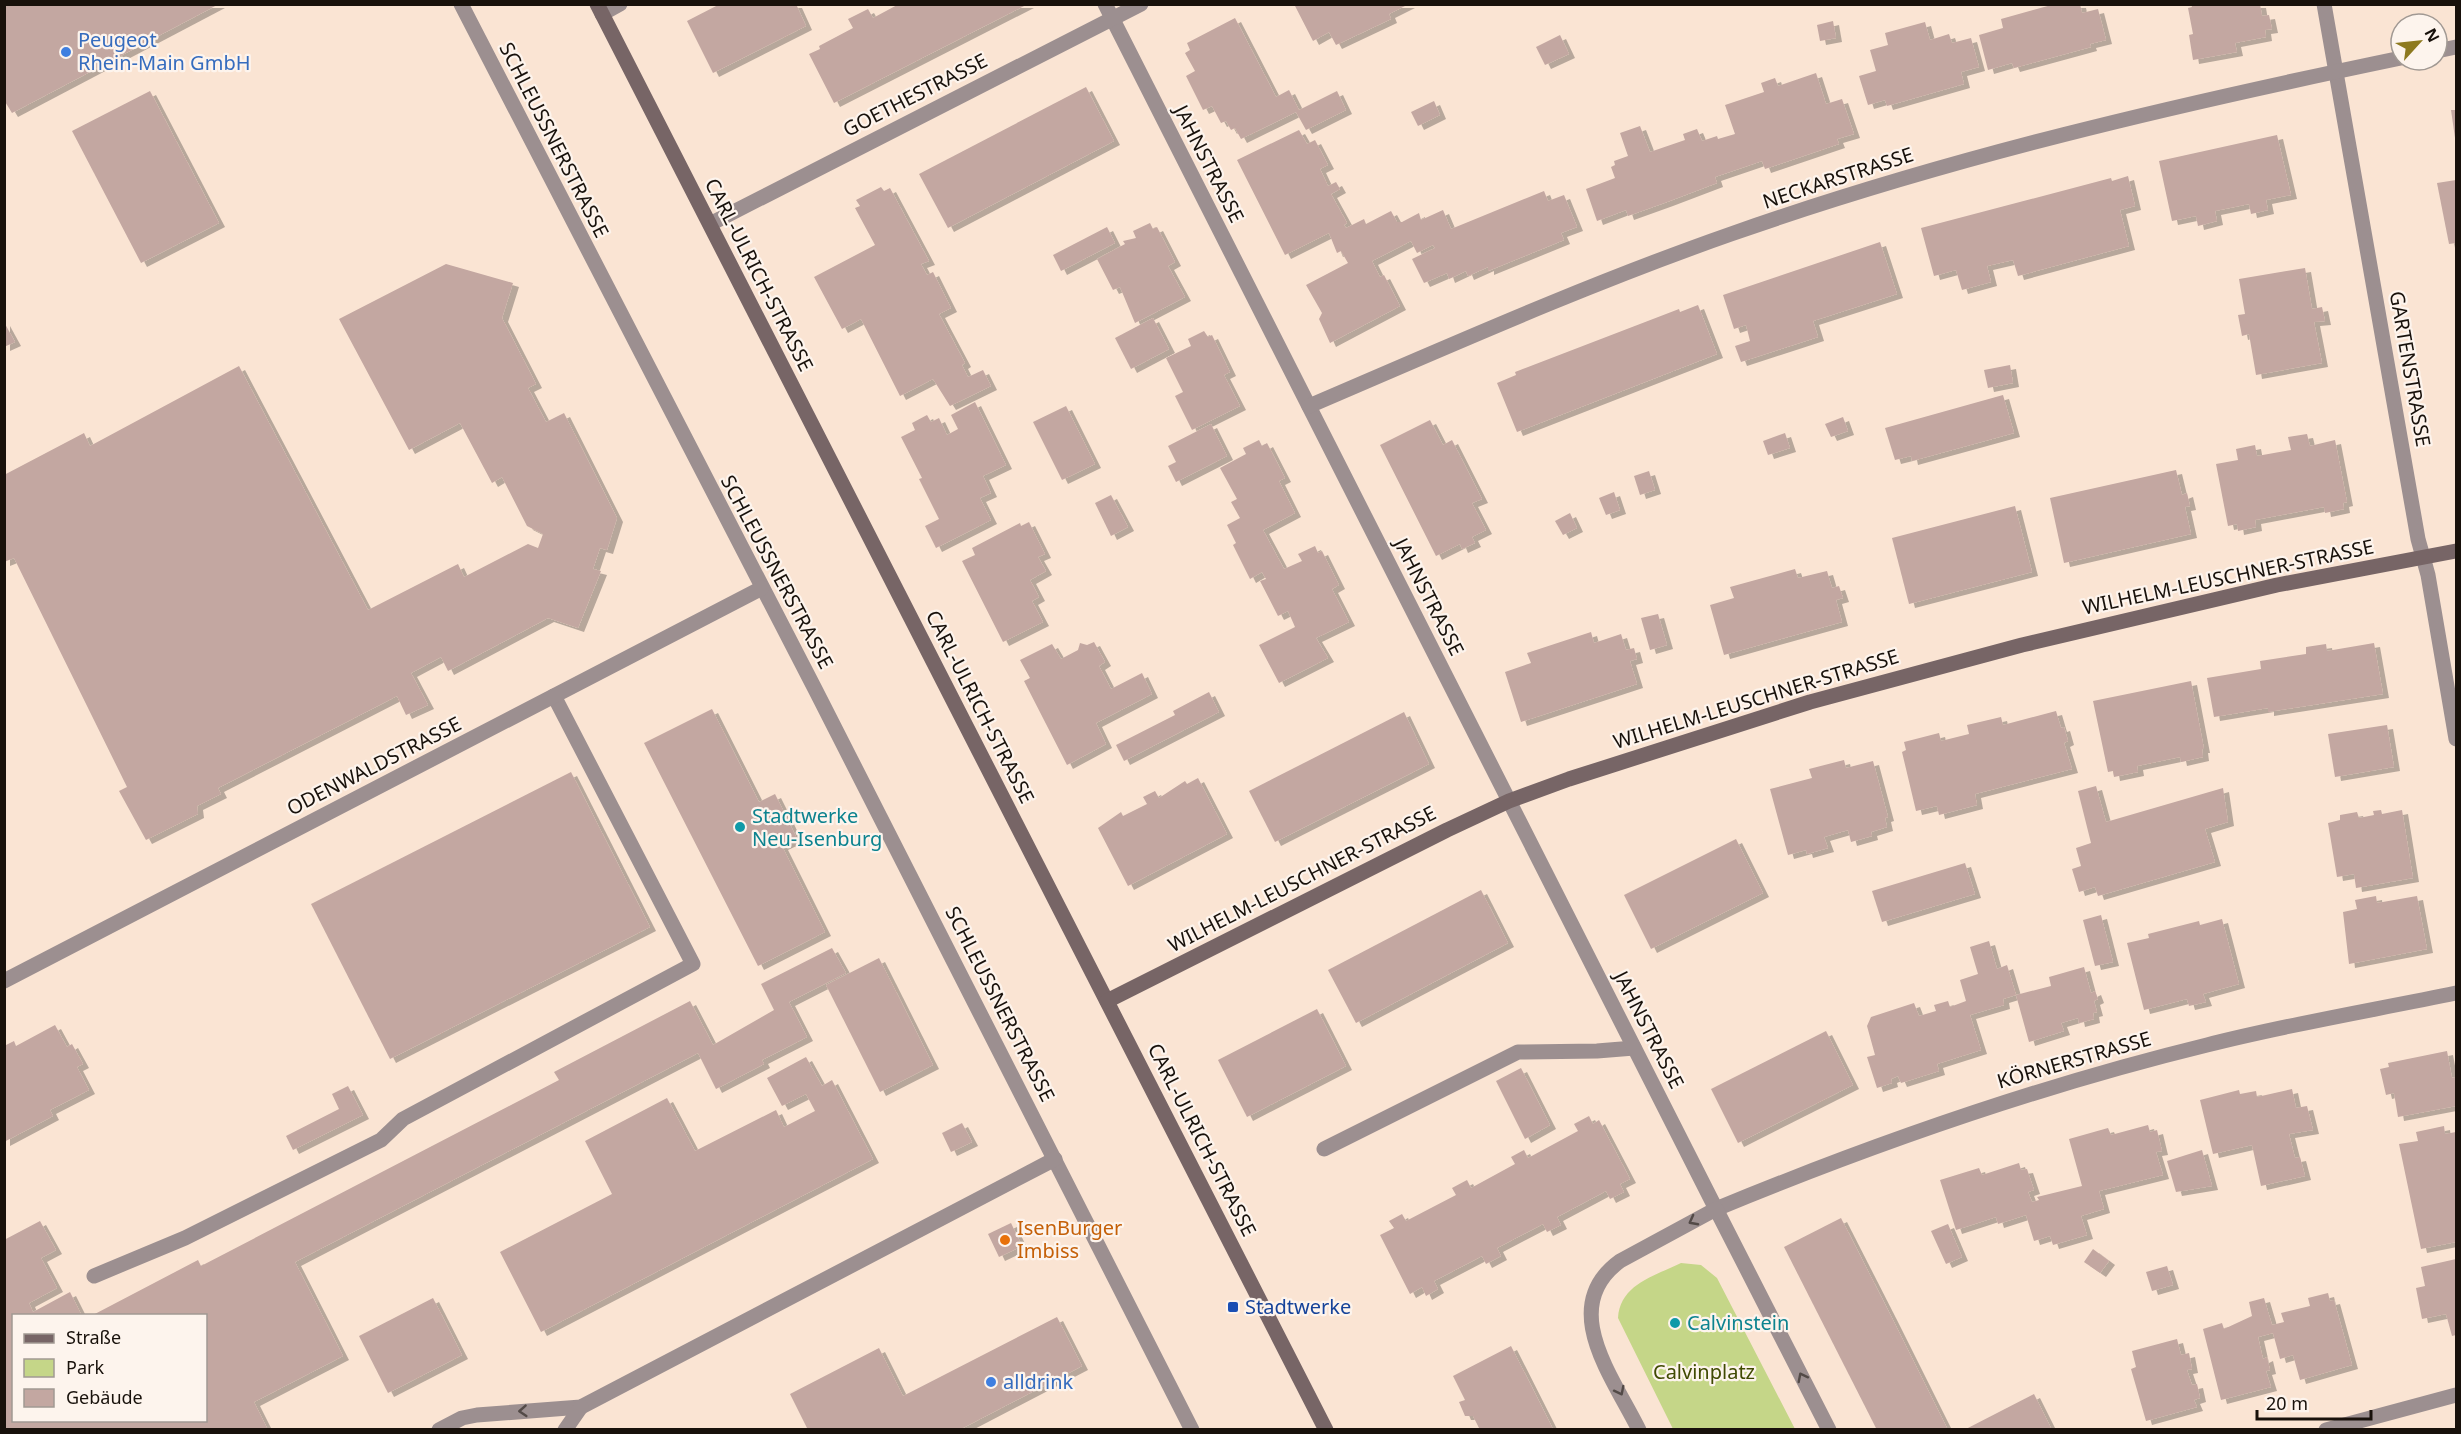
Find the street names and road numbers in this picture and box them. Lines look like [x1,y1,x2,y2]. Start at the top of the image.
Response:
street label: SCHLEUSSNERSTRASSE [493,38,615,242]
street label: GOETHESTRASSE [838,46,992,143]
street label: JAHNSTRASSE [1167,99,1251,227]
street label: NECKARSTRASSE [1759,140,1917,215]
street label: CARL-ULRICH-STRASSE [699,174,820,376]
street label: GARTENSTRASSE [2384,289,2437,449]
street label: SCHLEUSSNERSTRASSE [715,470,840,673]
street label: JAHNSTRASSE [1387,532,1471,660]
street label: WILHELM-LEUSCHNER-STRASSE [2080,532,2376,621]
street label: CARL-ULRICH-STRASSE [920,606,1041,808]
street label: WILHELM-LEUSCHNER-STRASSE [1610,642,1902,755]
street label: ODENWALDSTRASSE [282,710,466,821]
street label: WILHELM-LEUSCHNER-STRASSE [1163,799,1440,958]
street label: SCHLEUSSNERSTRASSE [939,902,1061,1106]
street label: JAHNSTRASSE [1607,965,1691,1093]
street label: KÖRNERSTRASSE [1994,1025,2154,1094]
street label: CARL-ULRICH-STRASSE [1142,1039,1263,1241]

